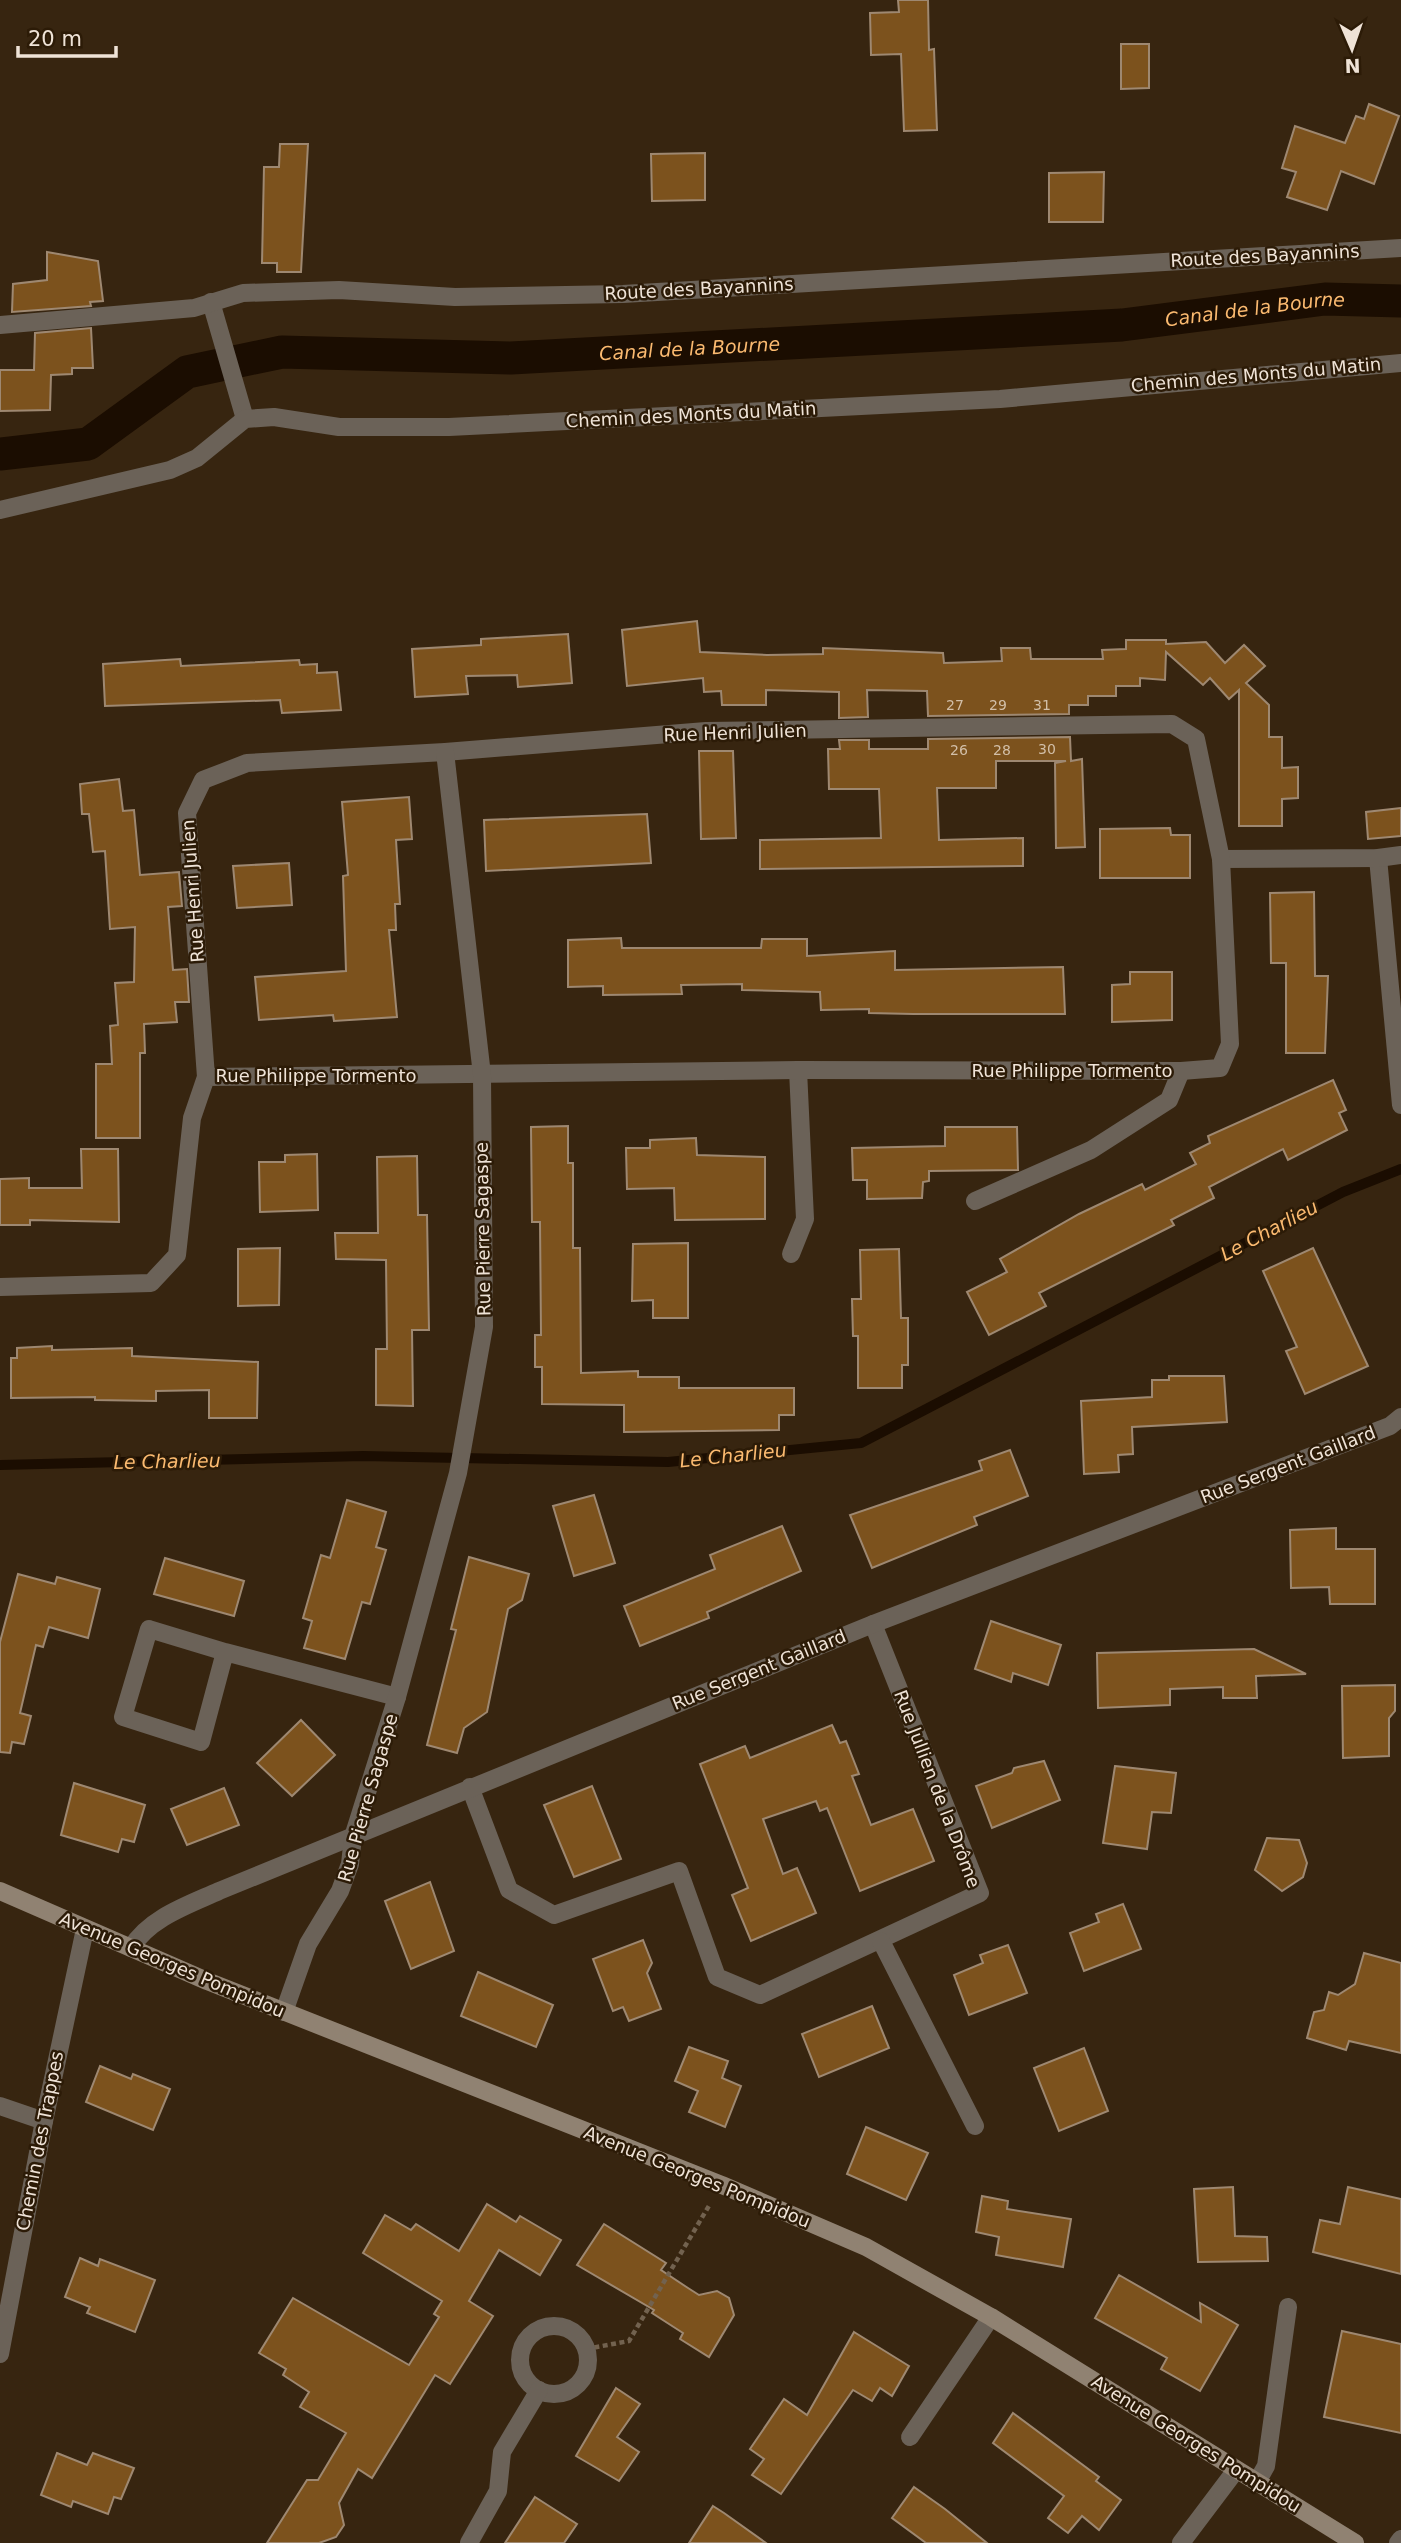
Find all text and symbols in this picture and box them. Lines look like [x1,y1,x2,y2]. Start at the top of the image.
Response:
scale bar [18,14,116,58]
north arrow [1317,14,1387,84]
text: 20 m [28,27,82,51]
text: N [1344,55,1361,77]
street label: Route des Bayannins [1170,240,1360,271]
street label: Route des Bayannins [604,273,794,304]
water label: Canal de la Bourne [1164,288,1345,330]
water label: Canal de la Bourne [599,332,781,364]
street label: Chemin des Monts du Matin [1130,353,1382,396]
street label: Chemin des Monts du Matin [565,397,817,432]
house number: 27 [946,697,964,713]
house number: 29 [989,697,1007,713]
house number: 31 [1033,697,1051,713]
street label: Rue Henri Julien [663,720,807,745]
house number: 30 [1038,741,1056,757]
house number: 26 [950,742,968,758]
house number: 28 [993,742,1011,758]
street label: Rue Henri Julien [177,819,208,963]
street label: Rue Philippe Tormento [972,1060,1172,1081]
street label: Rue Philippe Tormento [216,1065,416,1086]
street label: Rue Pierre Sagaspe [470,1142,495,1316]
water label: Le Charlieu [1216,1195,1322,1265]
street label: Rue Sergent Gaillard [1197,1421,1378,1508]
water label: Le Charlieu [678,1438,788,1472]
water label: Le Charlieu [113,1449,221,1473]
street label: Rue Sergent Gaillard [669,1625,849,1714]
street label: Rue Jullien de la Drôme [890,1687,985,1891]
street label: Rue Pierre Sagaspe [333,1711,402,1884]
street label: Avenue Georges Pompidou [57,1908,288,2022]
street label: Chemin des Trappes [12,2049,67,2232]
street label: Avenue Georges Pompidou [581,2121,813,2232]
street label: Avenue Georges Pompidou [1088,2370,1305,2517]

